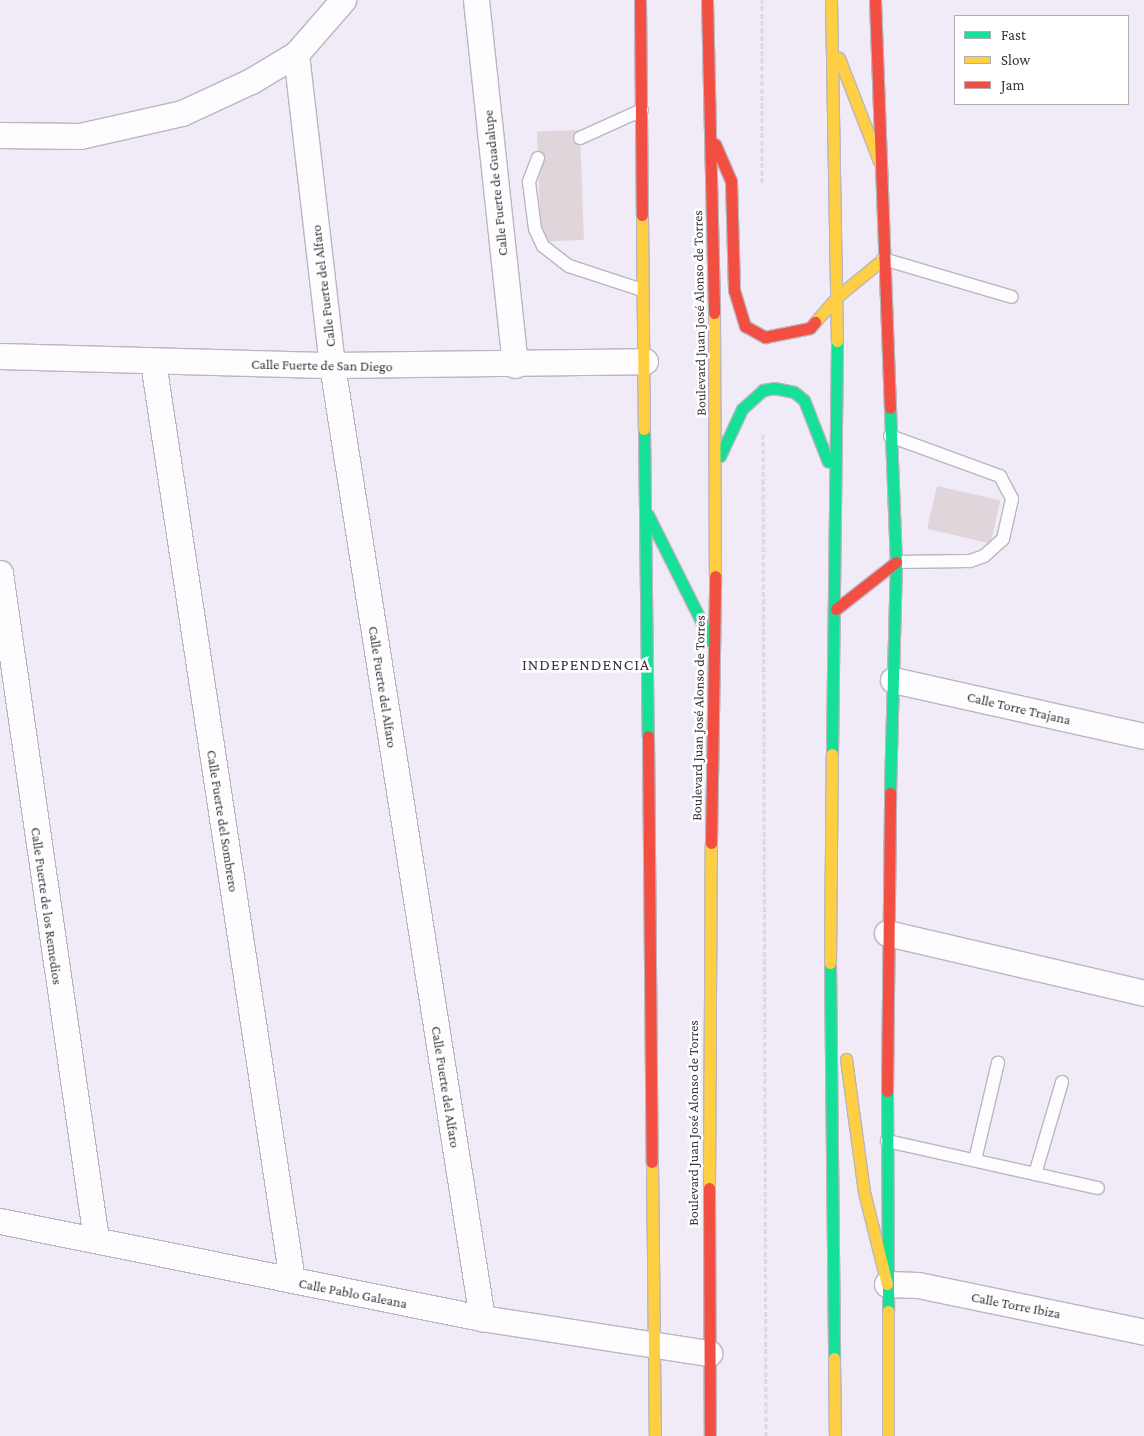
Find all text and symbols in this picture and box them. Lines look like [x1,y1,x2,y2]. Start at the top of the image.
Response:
legend [954,15,1129,105]
text: Fast [1001,27,1026,43]
text: Slow [1001,52,1030,68]
text: Jam [1001,77,1024,93]
street label: Calle Fuerte de Guadalupe [479,109,511,257]
street label: Boulevard Juan José Alonso de Torres [689,210,709,416]
street label: Calle Fuerte del Alfaro [307,224,339,348]
street label: Calle Fuerte de San Diego [251,355,393,375]
street label: Boulevard Juan José Alonso de Torres [688,615,708,821]
street label: Calle Fuerte del Alfaro [365,625,401,749]
district label: INDEPENDENCIA [520,655,652,675]
street label: Calle Torre Trajana [966,688,1072,728]
street label: Calle Fuerte del Sombrero [203,749,243,893]
street label: Calle Fuerte de los Remedios [28,826,66,986]
street label: Boulevard Juan José Alonso de Torres [685,1020,701,1226]
street label: Calle Fuerte del Alfaro [428,1025,464,1149]
street label: Calle Pablo Galeana [297,1274,409,1312]
street label: Calle Torre Ibiza [970,1288,1062,1322]

